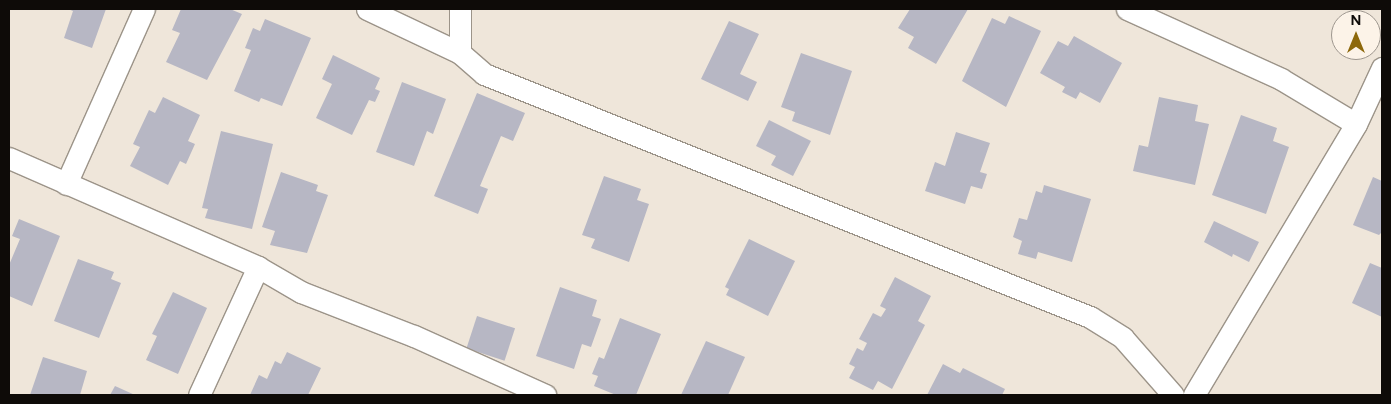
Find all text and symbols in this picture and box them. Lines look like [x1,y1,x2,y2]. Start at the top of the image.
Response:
north arrow [1331,10,1381,60]
text: N [1351,12,1361,29]

